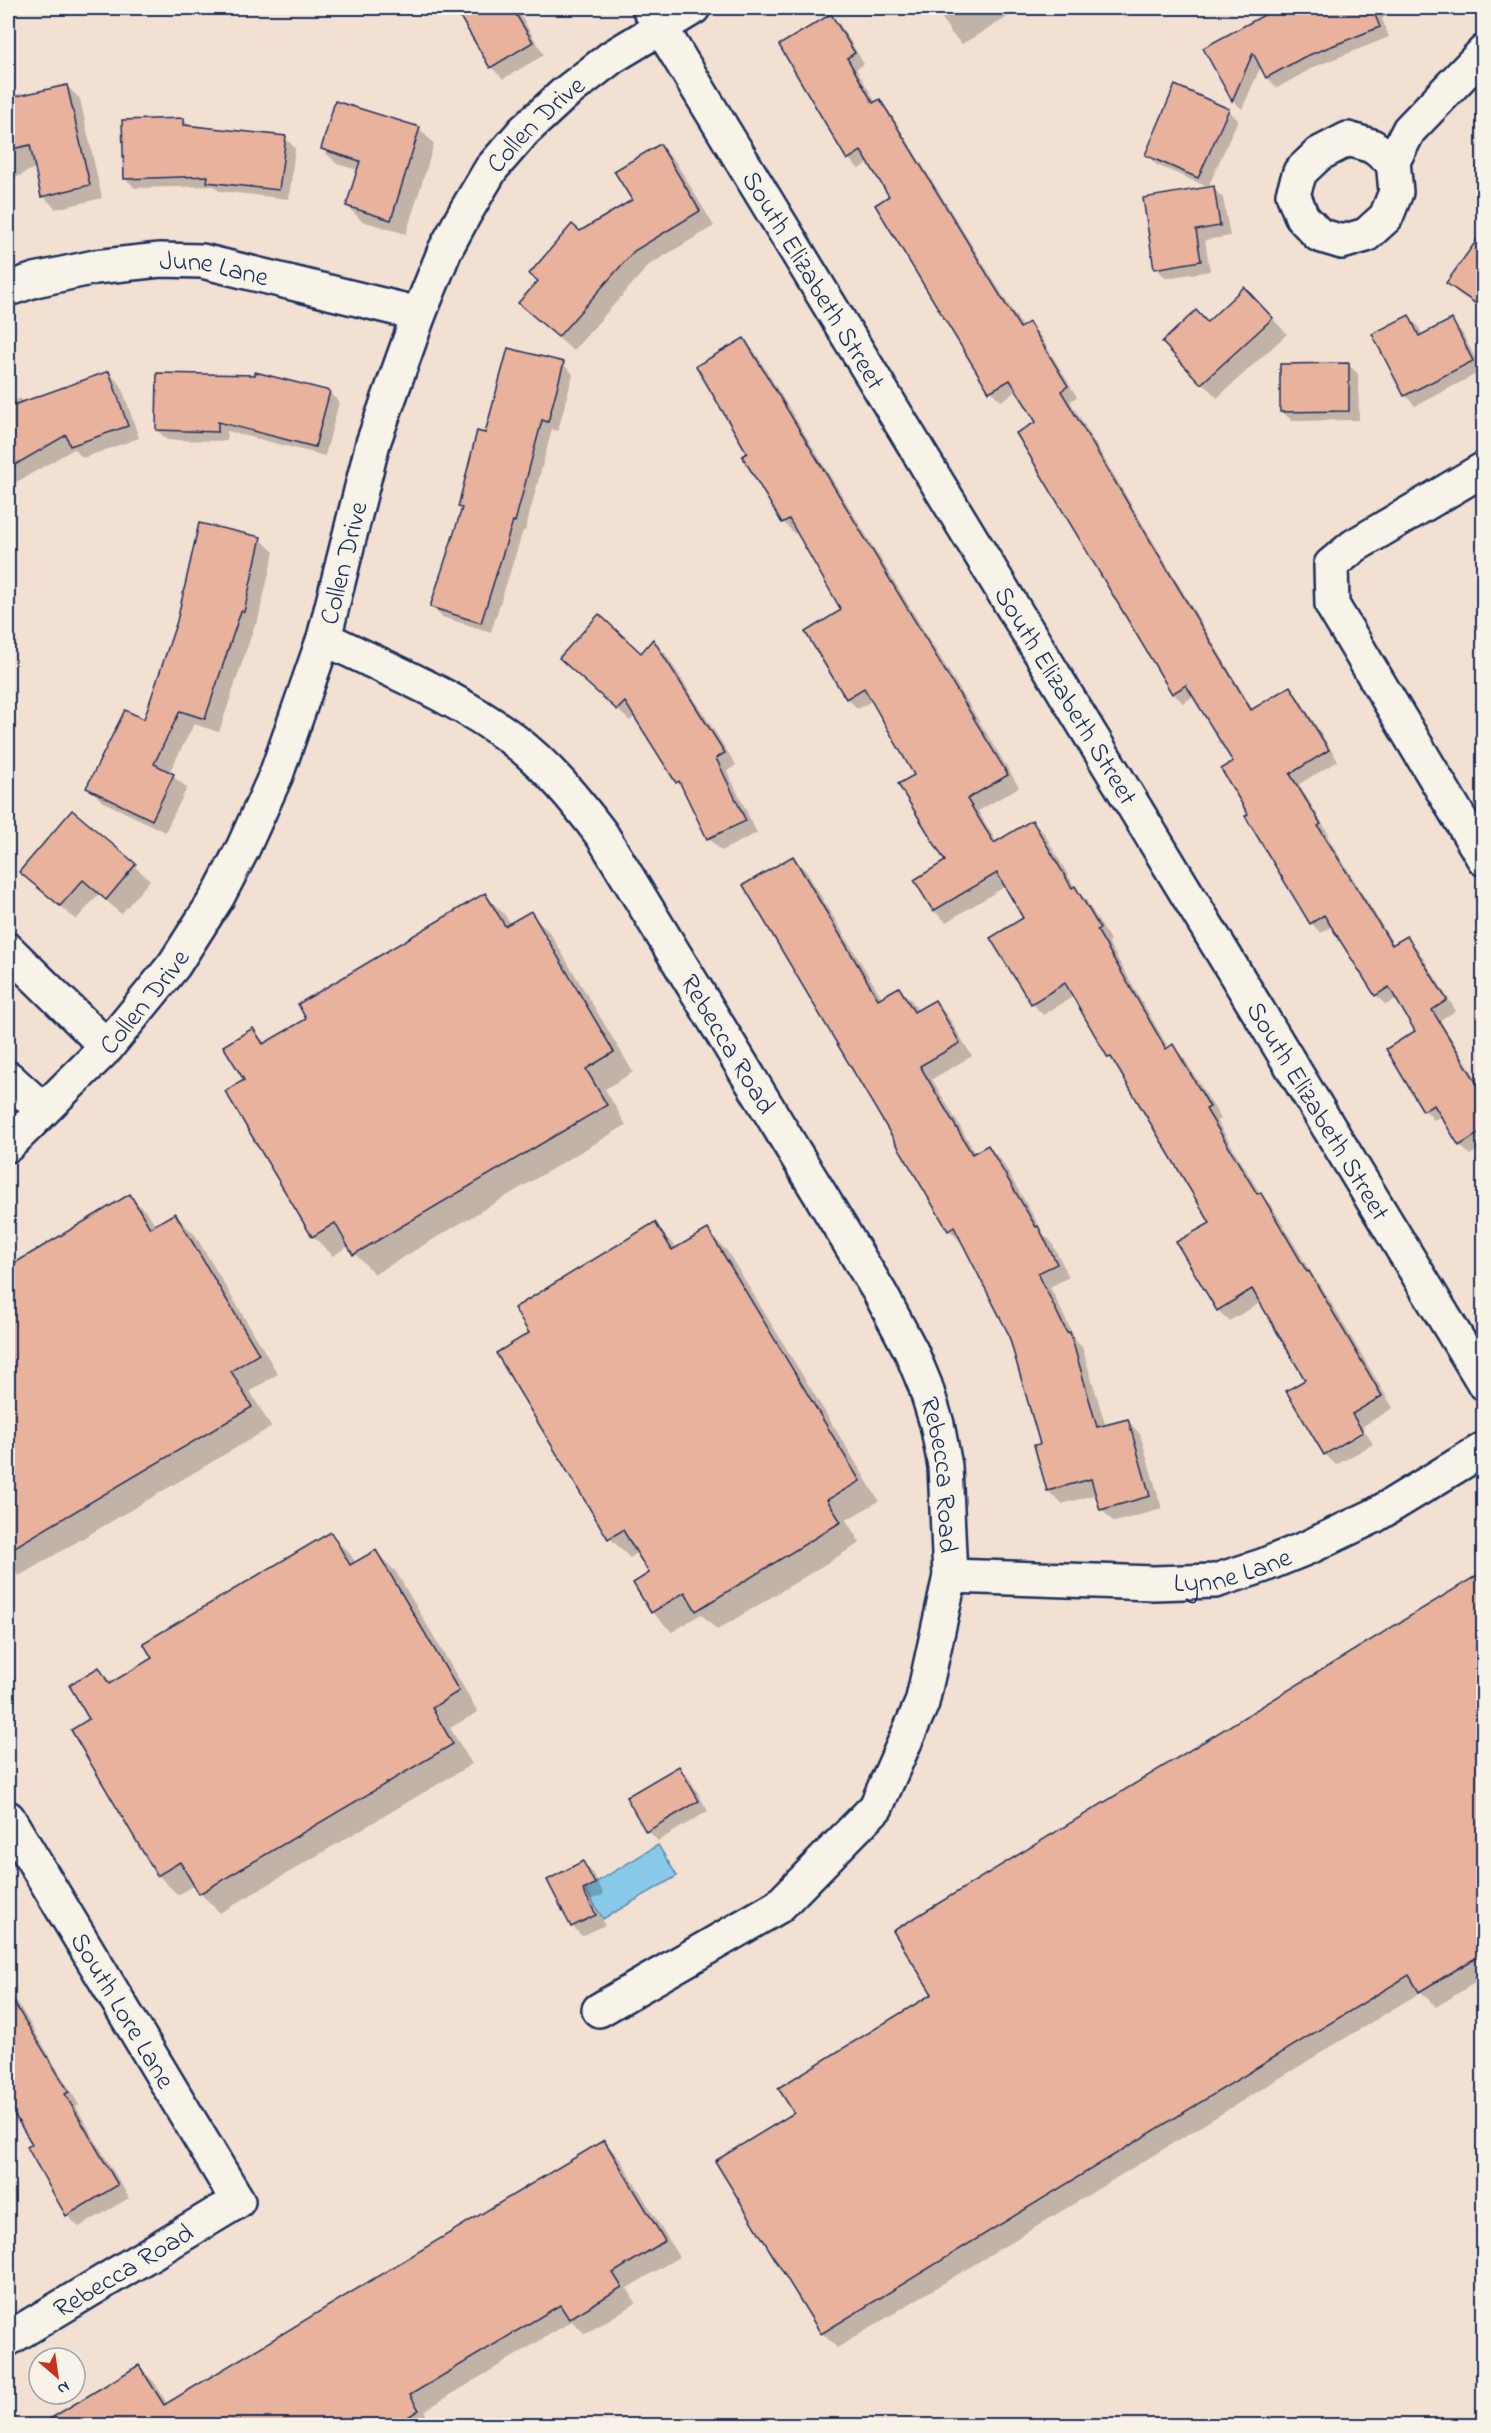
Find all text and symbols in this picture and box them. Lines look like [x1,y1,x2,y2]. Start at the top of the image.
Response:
street label: Collen Drive [478,67,595,183]
street label: South Elizabeth Street [730,164,894,398]
street label: June Lane [159,243,273,299]
street label: Collen Drive [311,497,380,629]
street label: South Elizabeth Street [983,579,1146,814]
street label: Collen Drive [91,942,201,1064]
street label: Rebecca Road [669,968,784,1122]
street label: South Elizabeth Street [1235,995,1398,1229]
street label: Rebecca Road [908,1392,966,1554]
street label: Lynne Lane [1173,1539,1299,1604]
street label: South Lore Lane [59,1926,184,2098]
street label: Rebecca Road [47,2215,202,2329]
north arrow [27,2346,87,2406]
text: N [53,2374,74,2401]

